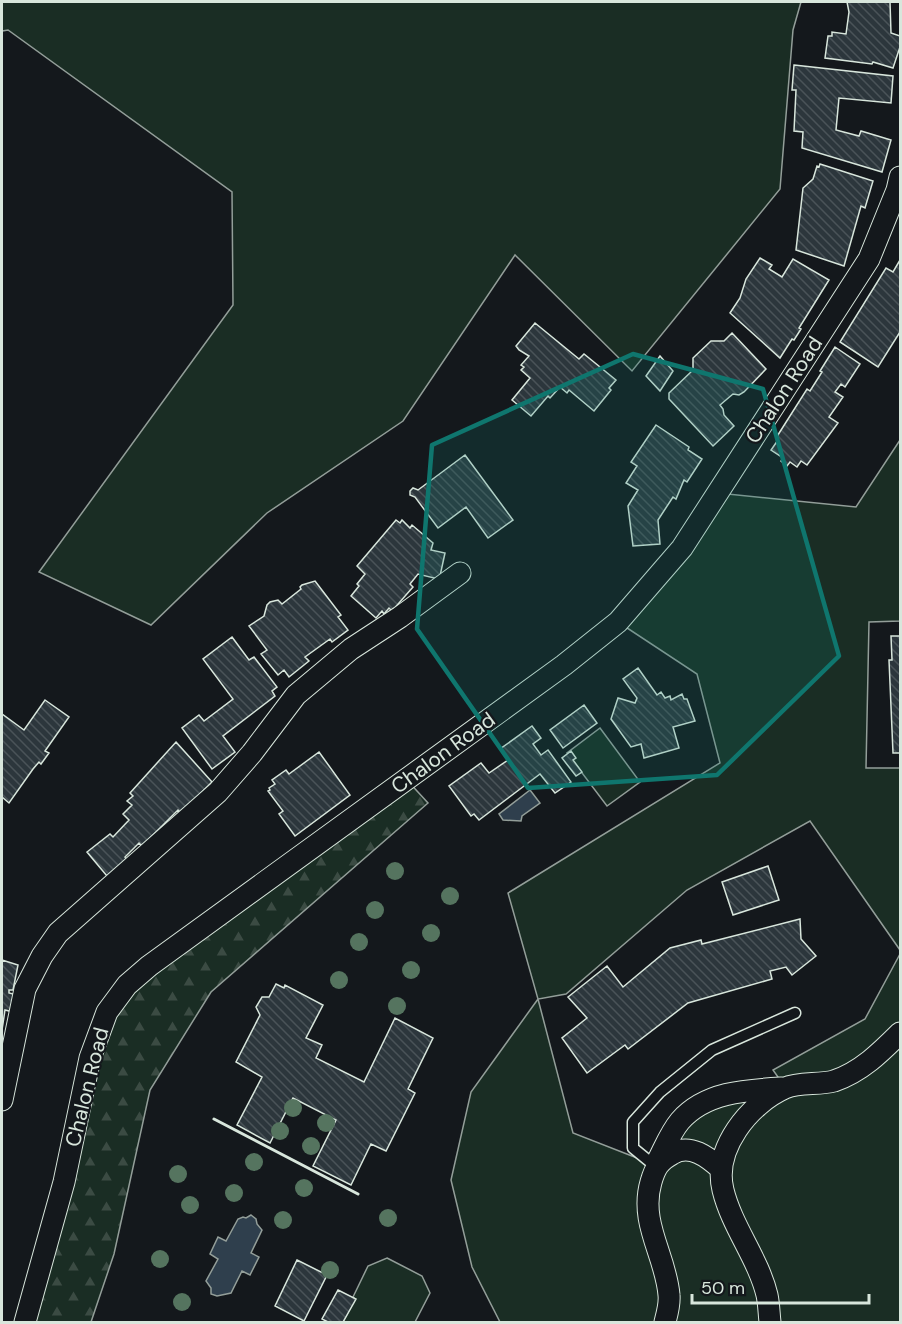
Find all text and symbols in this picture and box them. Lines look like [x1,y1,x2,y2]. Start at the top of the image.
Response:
street label: Chalon Road [739,331,829,449]
street label: Chalon Road [385,706,501,800]
street label: Chalon Road [59,1024,115,1150]
scale bar [692,1267,869,1305]
text: 50 m [701,1276,745,1300]

